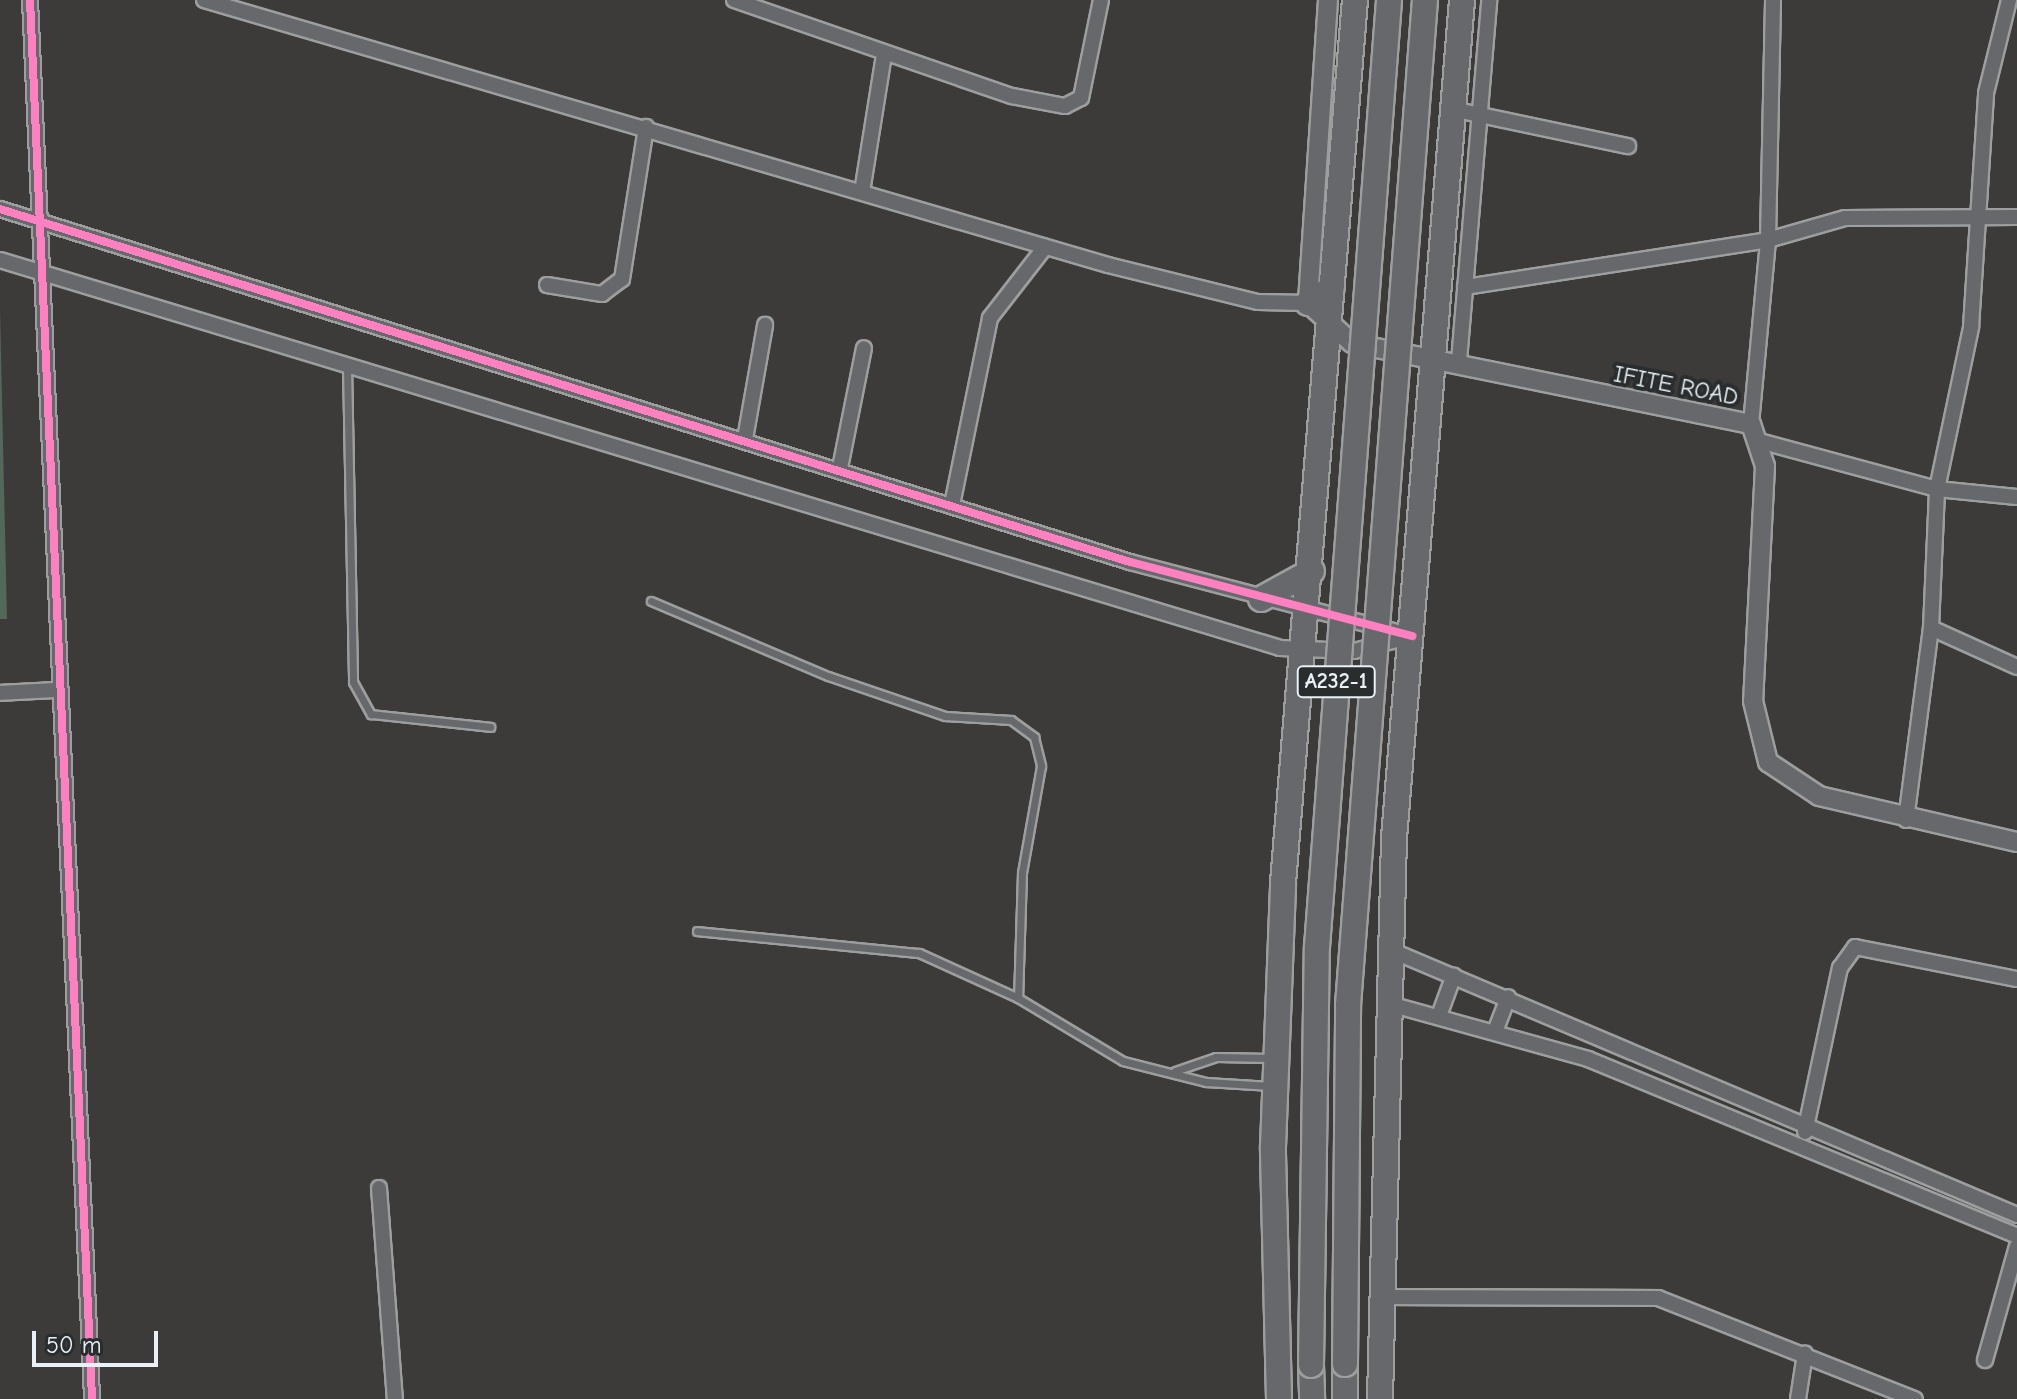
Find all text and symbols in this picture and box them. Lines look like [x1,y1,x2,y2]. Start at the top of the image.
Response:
street label: IFITE ROAD [1611,360,1741,412]
road number: A232-1 [1296,664,1376,700]
scale bar [36,1315,162,1365]
text: 50 m [46,1331,102,1359]

